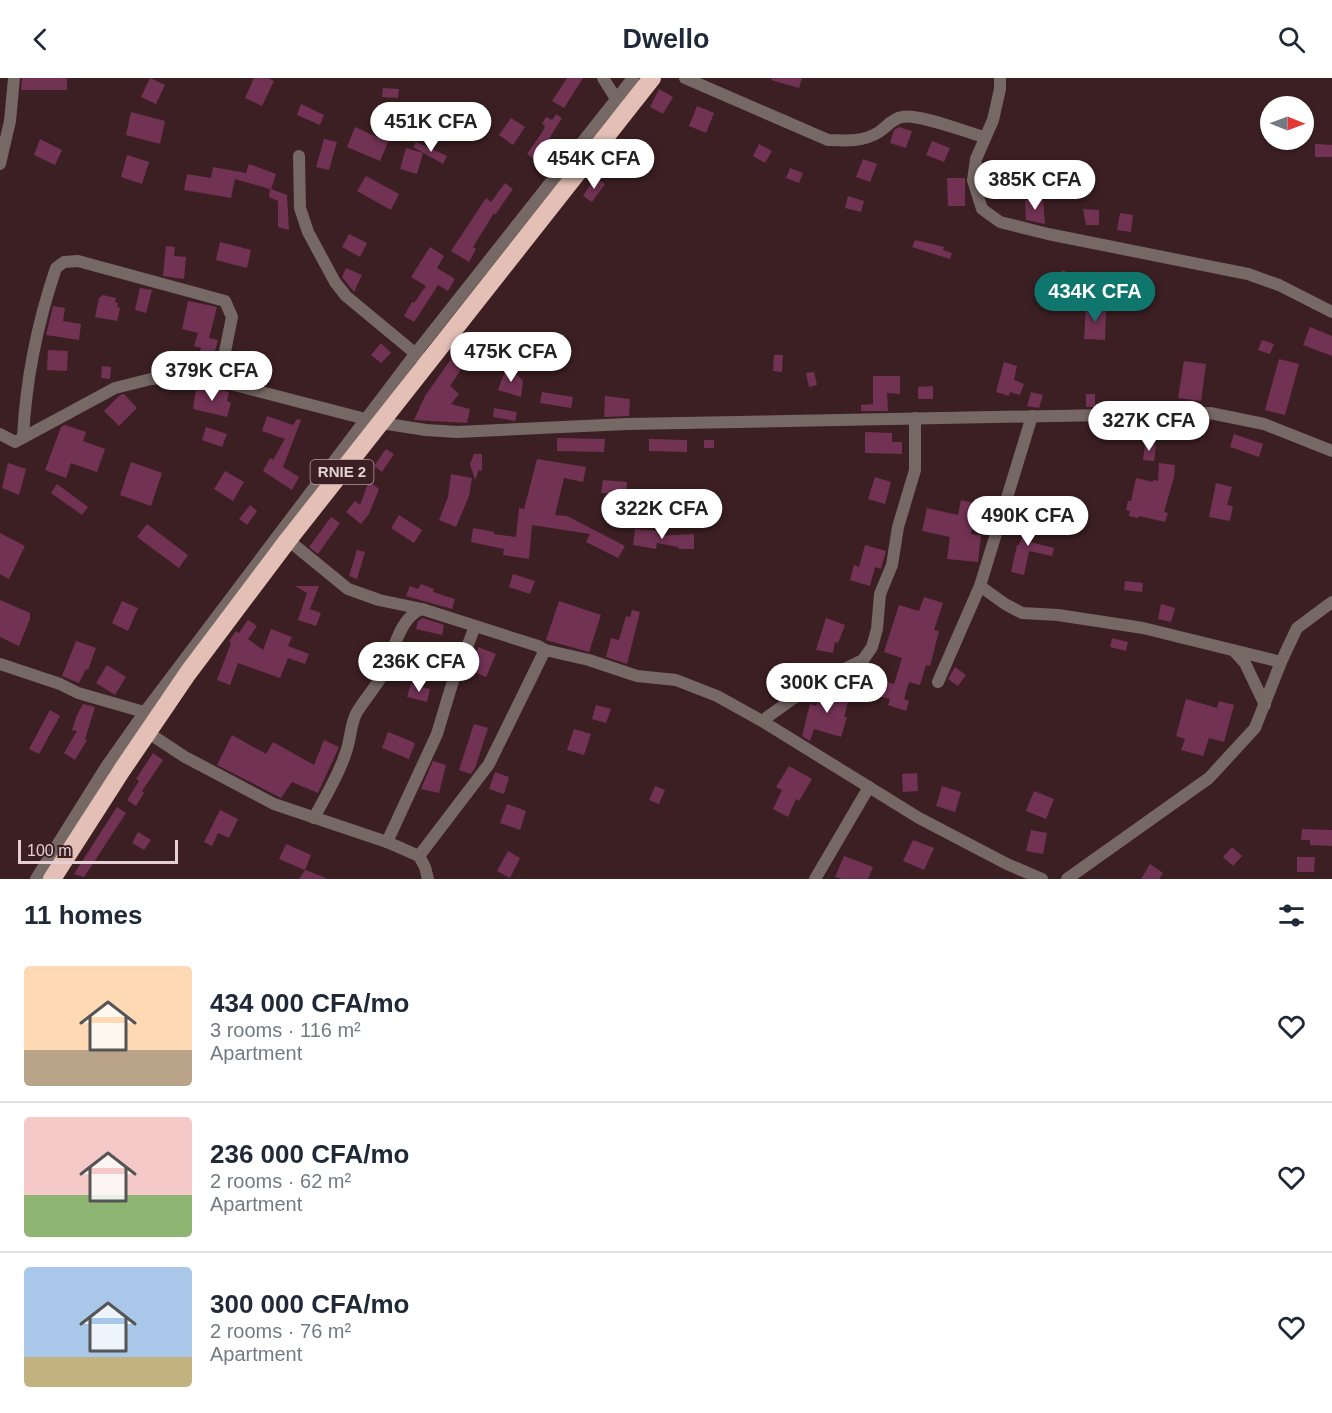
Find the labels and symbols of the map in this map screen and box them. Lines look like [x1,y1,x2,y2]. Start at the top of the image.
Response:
north arrow [1260,96,1314,150]
pin: 451K CFA [369,102,493,153]
pin: 454K CFA [532,139,656,190]
pin: 385K CFA [973,160,1097,211]
pin: 434K CFA [1033,272,1157,323]
pin: 475K CFA [449,332,573,383]
pin: 379K CFA [150,351,274,402]
pin: 327K CFA [1087,401,1211,452]
road number: RNIE 2 [310,460,374,484]
pin: 322K CFA [600,489,724,540]
pin: 490K CFA [966,496,1090,547]
pin: 236K CFA [357,642,481,693]
pin: 300K CFA [765,663,889,714]
scale bar [18,837,178,864]

